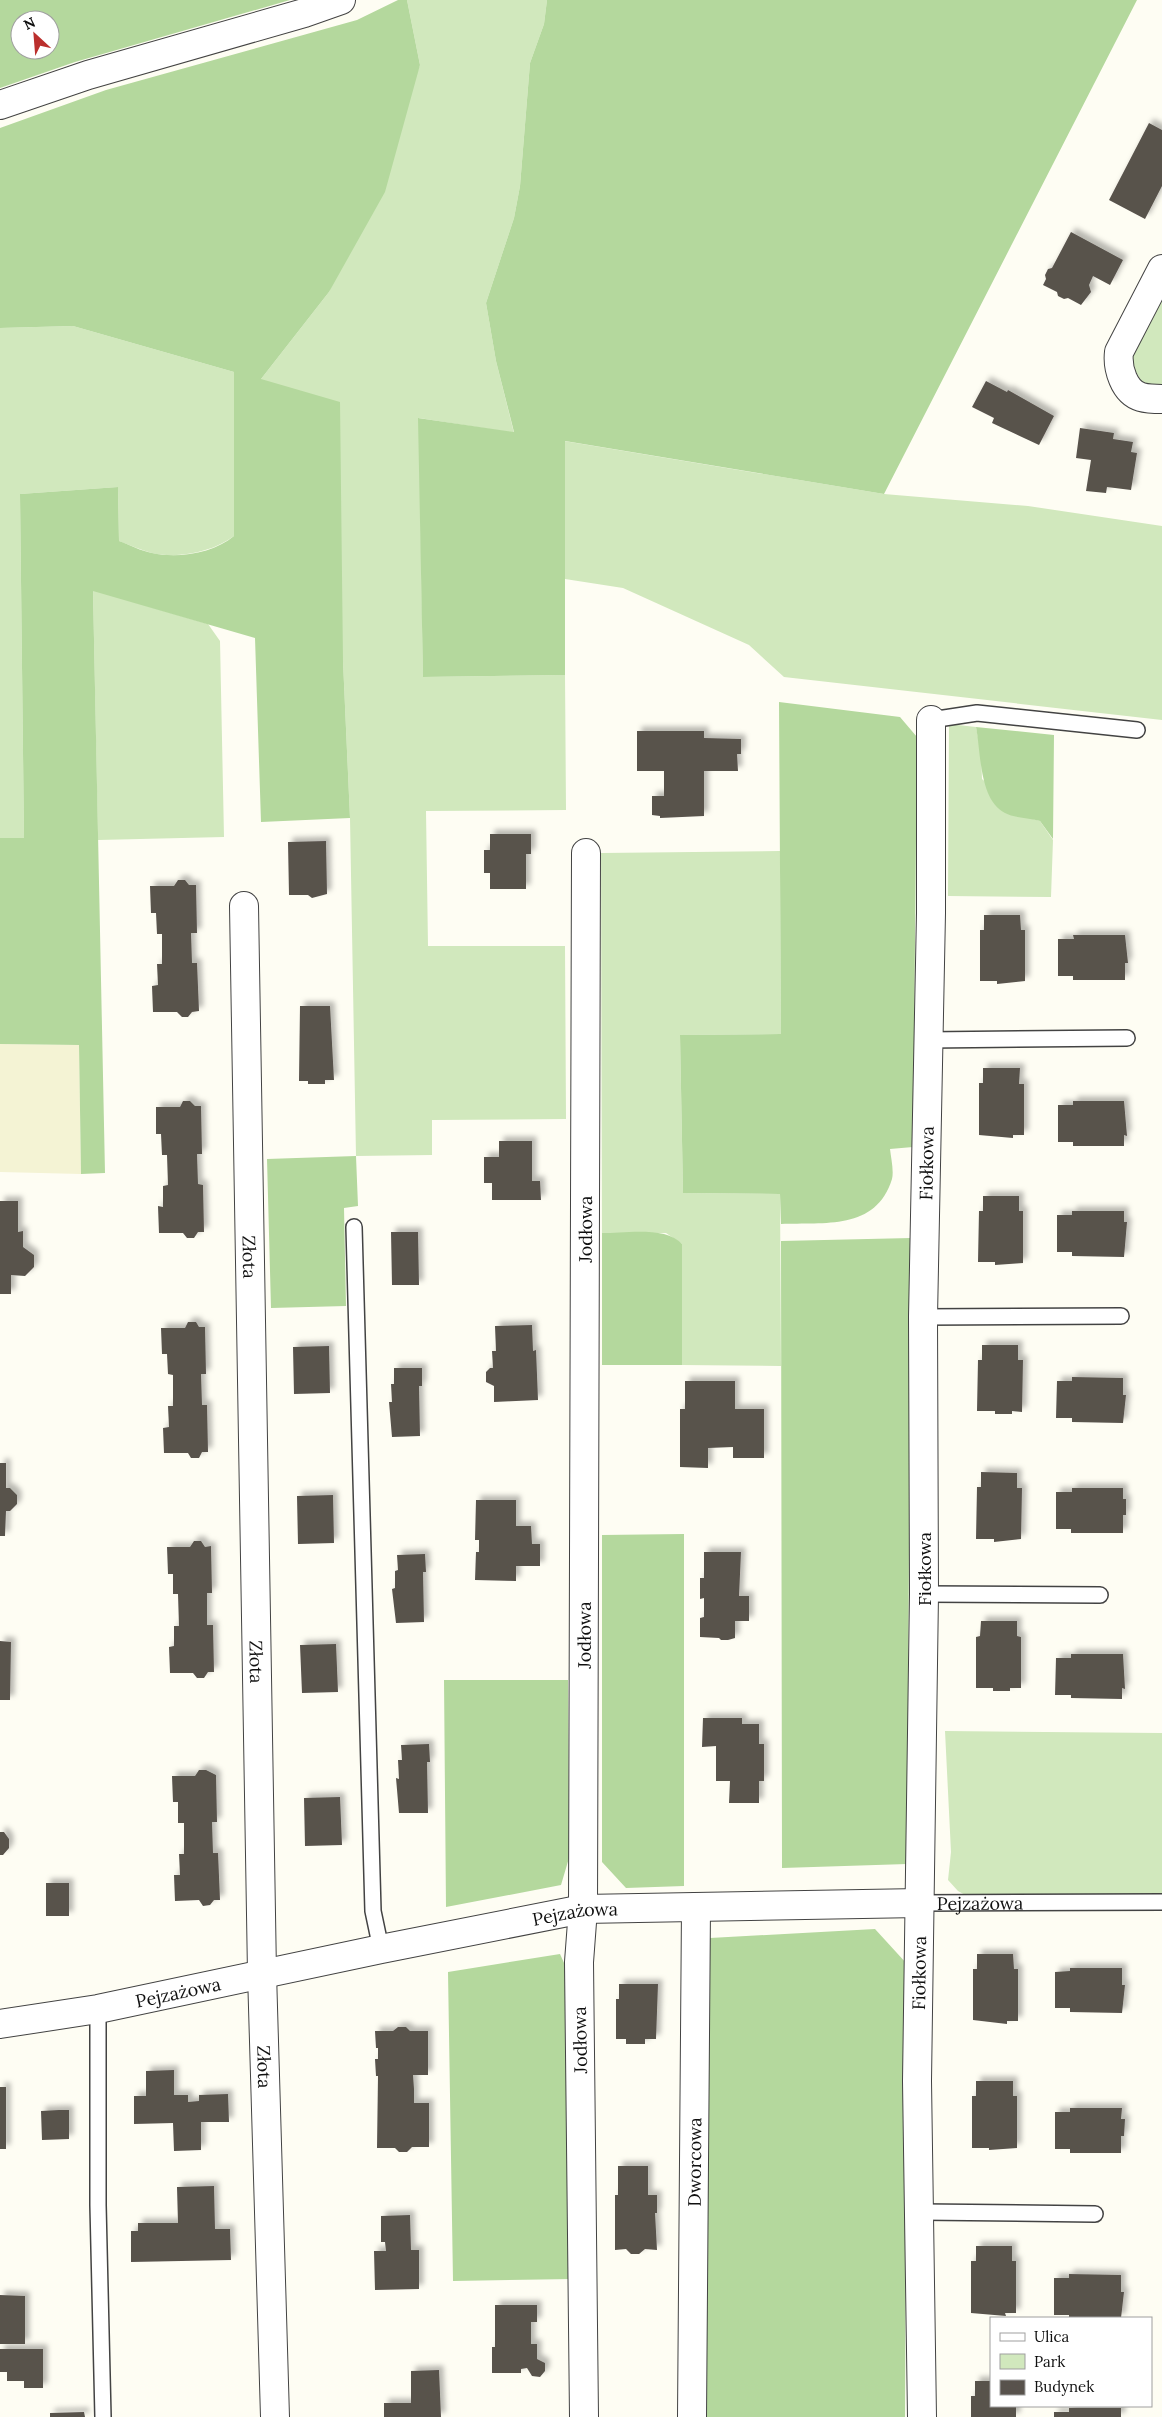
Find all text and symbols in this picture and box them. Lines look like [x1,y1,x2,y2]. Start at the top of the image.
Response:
north arrow [10,10,60,60]
text: N [20,13,38,34]
street label: Fiołkowa [914,1126,938,1200]
street label: Jodłowa [573,1196,597,1264]
street label: Złota [238,1235,262,1279]
street label: Fiołkowa [913,1532,936,1606]
street label: Jodłowa [572,1602,595,1670]
street label: Złota [245,1640,269,1684]
street label: Pejzażowa [937,1891,1023,1914]
street label: Pejzażowa [530,1897,618,1930]
street label: Fiołkowa [907,1936,931,2010]
street label: Pejzażowa [133,1972,223,2012]
street label: Jodłowa [568,2006,592,2075]
street label: Złota [253,2045,277,2089]
street label: Dworcowa [682,2117,706,2207]
legend [990,2317,1152,2407]
text: Ulica [1034,2327,1070,2346]
text: Park [1034,2352,1065,2371]
text: Budynek [1034,2377,1094,2396]

